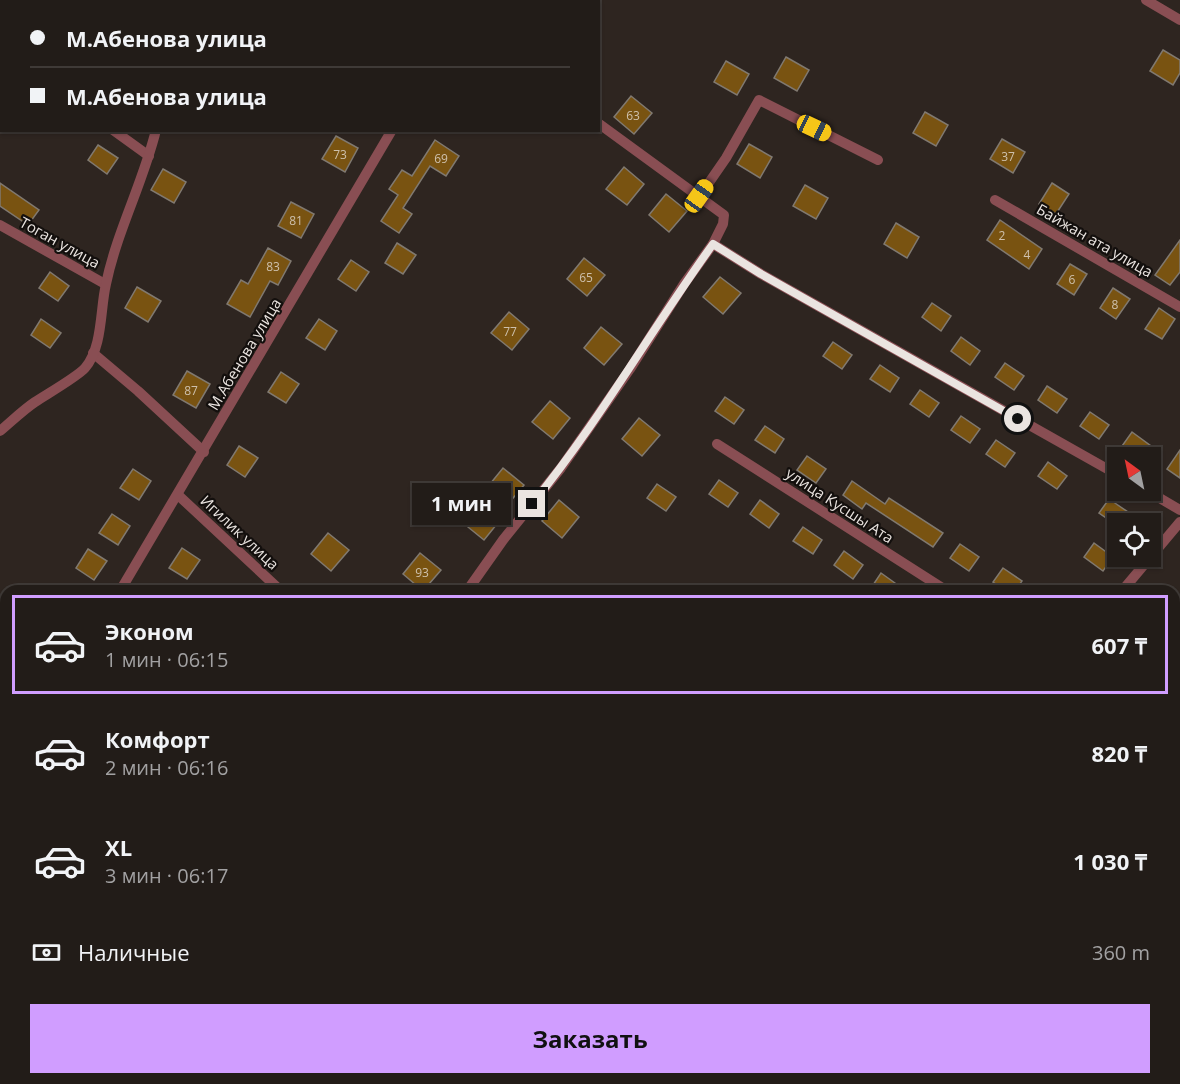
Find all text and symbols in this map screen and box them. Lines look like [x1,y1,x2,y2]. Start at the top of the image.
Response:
text: М.Абенова улица [66,23,267,53]
text: М.Абенова улица [66,81,267,111]
house number: 63 [626,107,640,124]
car [794,112,834,144]
house number: 73 [333,146,347,163]
house number: 37 [1001,148,1015,165]
house number: 69 [434,150,448,167]
car [681,176,717,216]
street label: Байжан ата улица [1033,199,1157,281]
street label: Тоган улица [16,212,104,272]
house number: 81 [289,212,303,229]
house number: 2 [999,227,1006,244]
house number: 4 [1024,246,1031,263]
house number: 83 [266,258,280,275]
house number: 65 [579,269,593,286]
house number: 6 [1069,271,1076,288]
street label: М.Абенова улица [203,294,285,414]
house number: 8 [1112,296,1119,313]
house number: 77 [503,323,517,340]
house number: 87 [184,382,198,399]
route start [1004,405,1031,432]
north arrow [1107,447,1161,501]
map controls [1107,447,1161,567]
street label: улица Кусшы Ата [782,463,898,547]
callout: 1 мин [412,483,511,525]
street label: Игилик улица [196,490,284,574]
text: 1 мин [431,490,492,517]
route end [518,490,545,517]
button: locate [1107,513,1161,567]
house number: 93 [415,564,429,581]
text: Эконом [105,616,194,646]
icon: car [33,618,87,672]
text: 607 ₸ [1092,630,1147,660]
text: 1 мин · 06:15 [105,646,228,673]
text: Комфорт [105,724,210,754]
icon: car [33,726,87,780]
text: 820 ₸ [1092,738,1147,768]
text: 2 мин · 06:16 [105,754,228,781]
text: XL [105,832,132,862]
icon: car [33,834,87,888]
text: 1 030 ₸ [1073,846,1147,876]
text: 3 мин · 06:17 [105,862,228,889]
icon: cash [30,936,63,969]
text: Наличные [78,937,190,967]
text: 360 m [1092,939,1150,966]
button: Заказать [30,1004,1150,1073]

